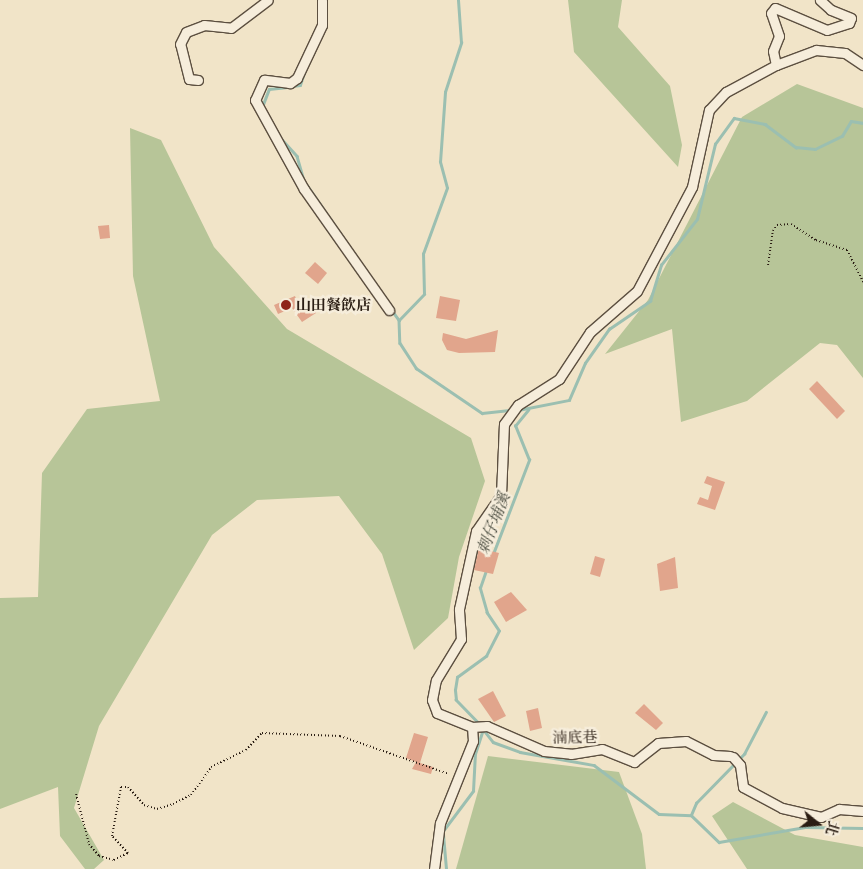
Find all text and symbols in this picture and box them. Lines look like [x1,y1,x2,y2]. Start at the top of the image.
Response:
place label: 山田餐飲店 [296,296,371,314]
marker: 山田餐飲店 [280,299,292,311]
water label: 刺仔埔溪 [473,490,513,556]
street label: 湳底巷 [552,728,598,746]
north arrow [793,799,843,849]
text: 北 [822,819,843,838]

